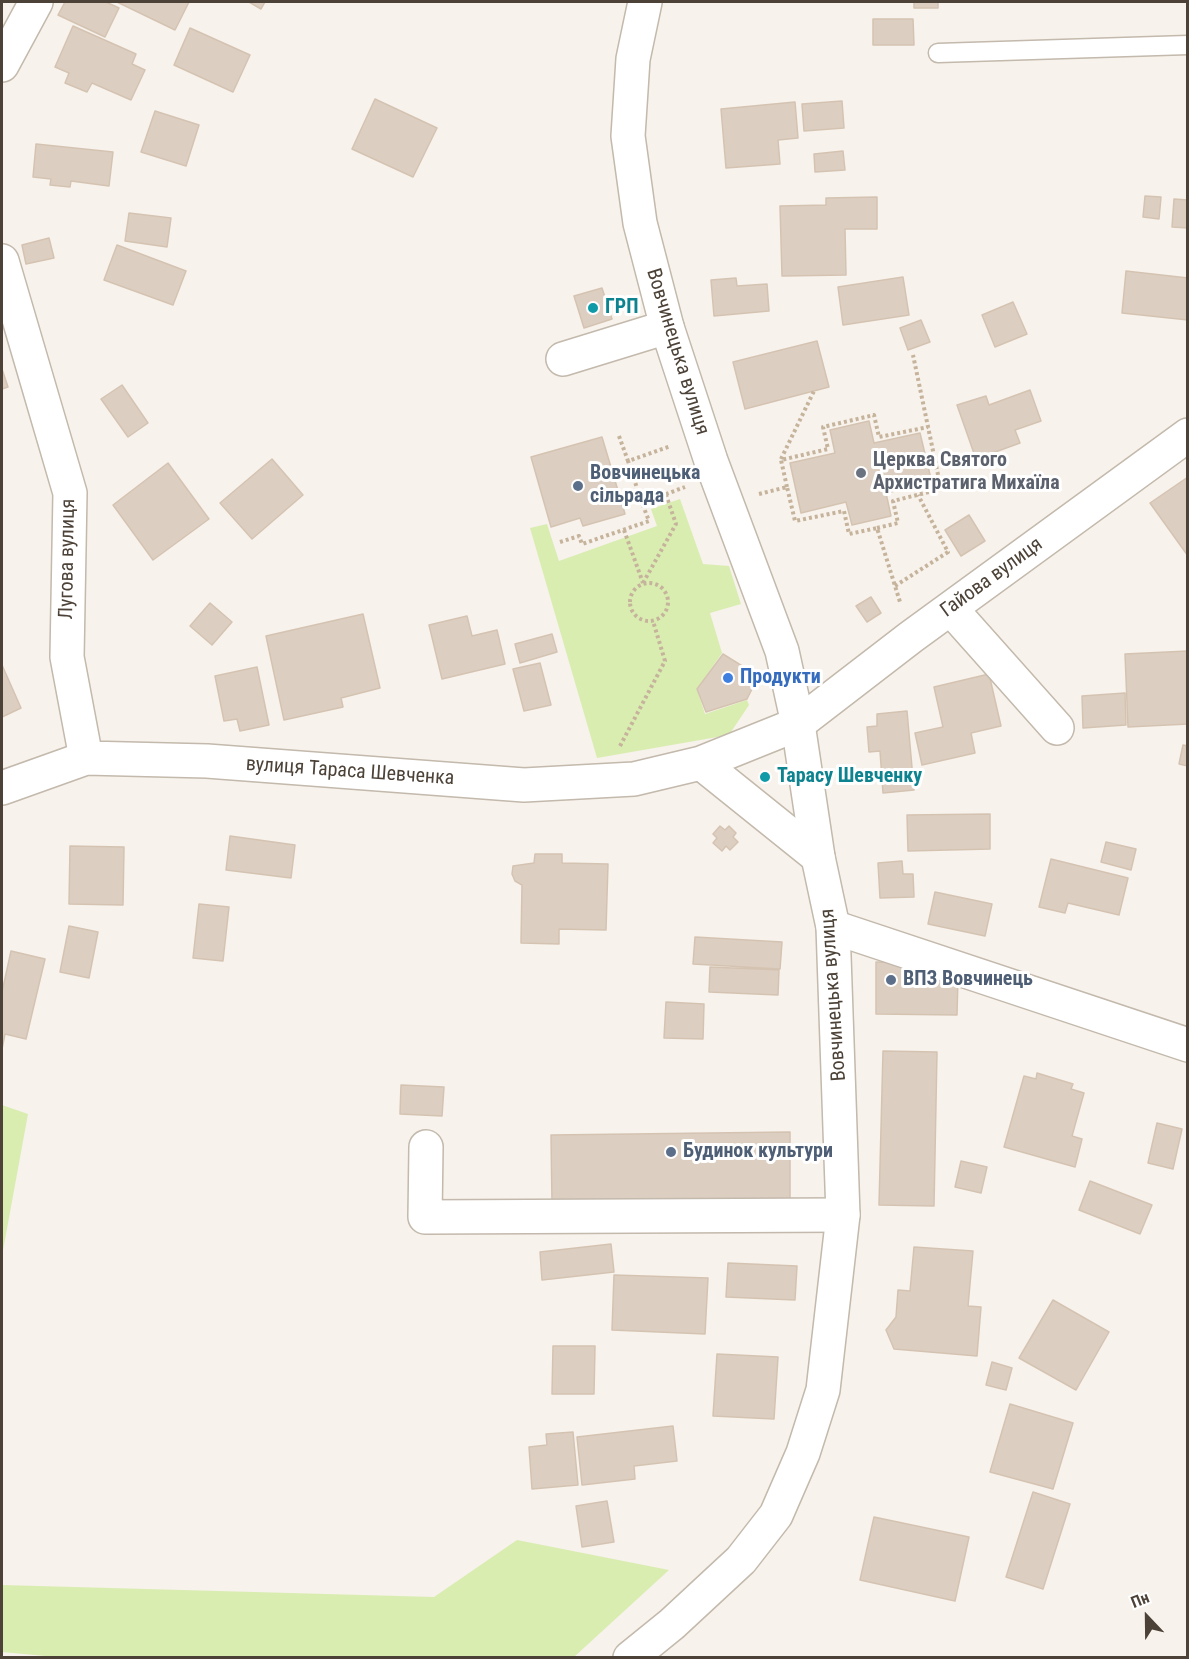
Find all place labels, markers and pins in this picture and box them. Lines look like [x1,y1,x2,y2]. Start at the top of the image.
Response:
place label: ГРП [605,296,638,320]
marker: ГРП [586,301,600,315]
place label: Церква Святого Архистратига Михаїла [873,449,1060,496]
place label: Вовчинецька сільрада [590,462,701,509]
marker: Церква Святого Архистратига Михаїла [854,466,868,480]
marker: Вовчинецька сільрада [571,479,585,493]
place label: Продукти [740,666,821,690]
marker: Продукти [721,671,735,685]
place label: Тарасу Шевченку [777,765,922,789]
marker: Тарасу Шевченку [758,770,772,784]
place label: ВПЗ Вовчинець [903,968,1033,992]
marker: ВПЗ Вовчинець [884,973,898,987]
place label: Будинок культури [683,1140,833,1164]
marker: Будинок культури [664,1145,678,1159]

